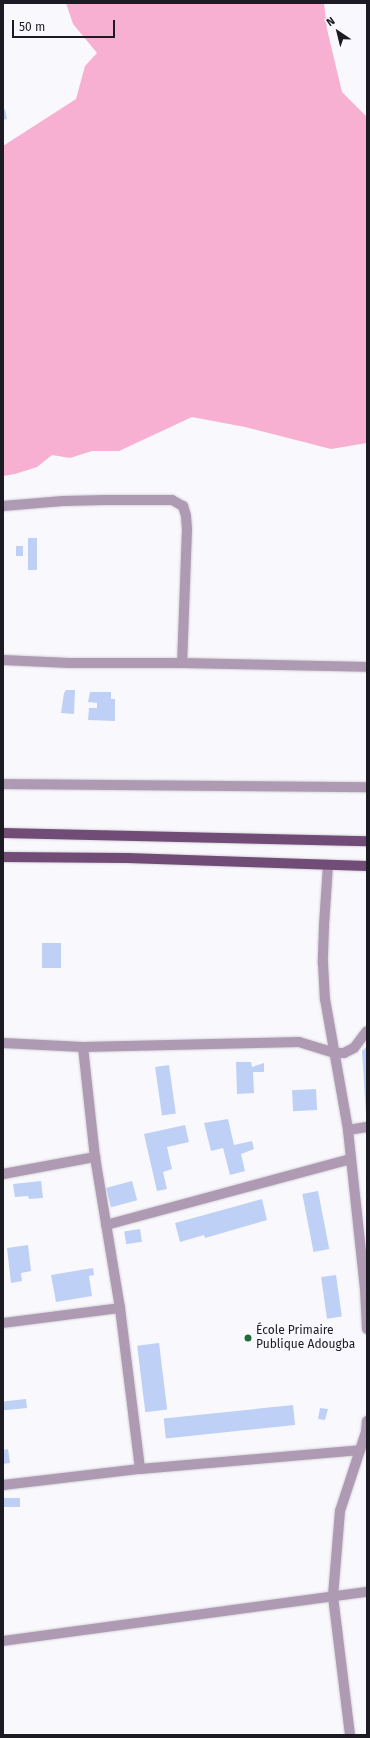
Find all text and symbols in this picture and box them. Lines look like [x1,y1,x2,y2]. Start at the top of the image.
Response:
scale bar [14,12,117,38]
north arrow [318,12,358,52]
text: N [324,14,338,29]
text: 50 m [19,20,45,34]
place label: École Primaire Publique Adougba [256,1324,355,1352]
marker: École Primaire Publique Adougba [243,1333,253,1343]

